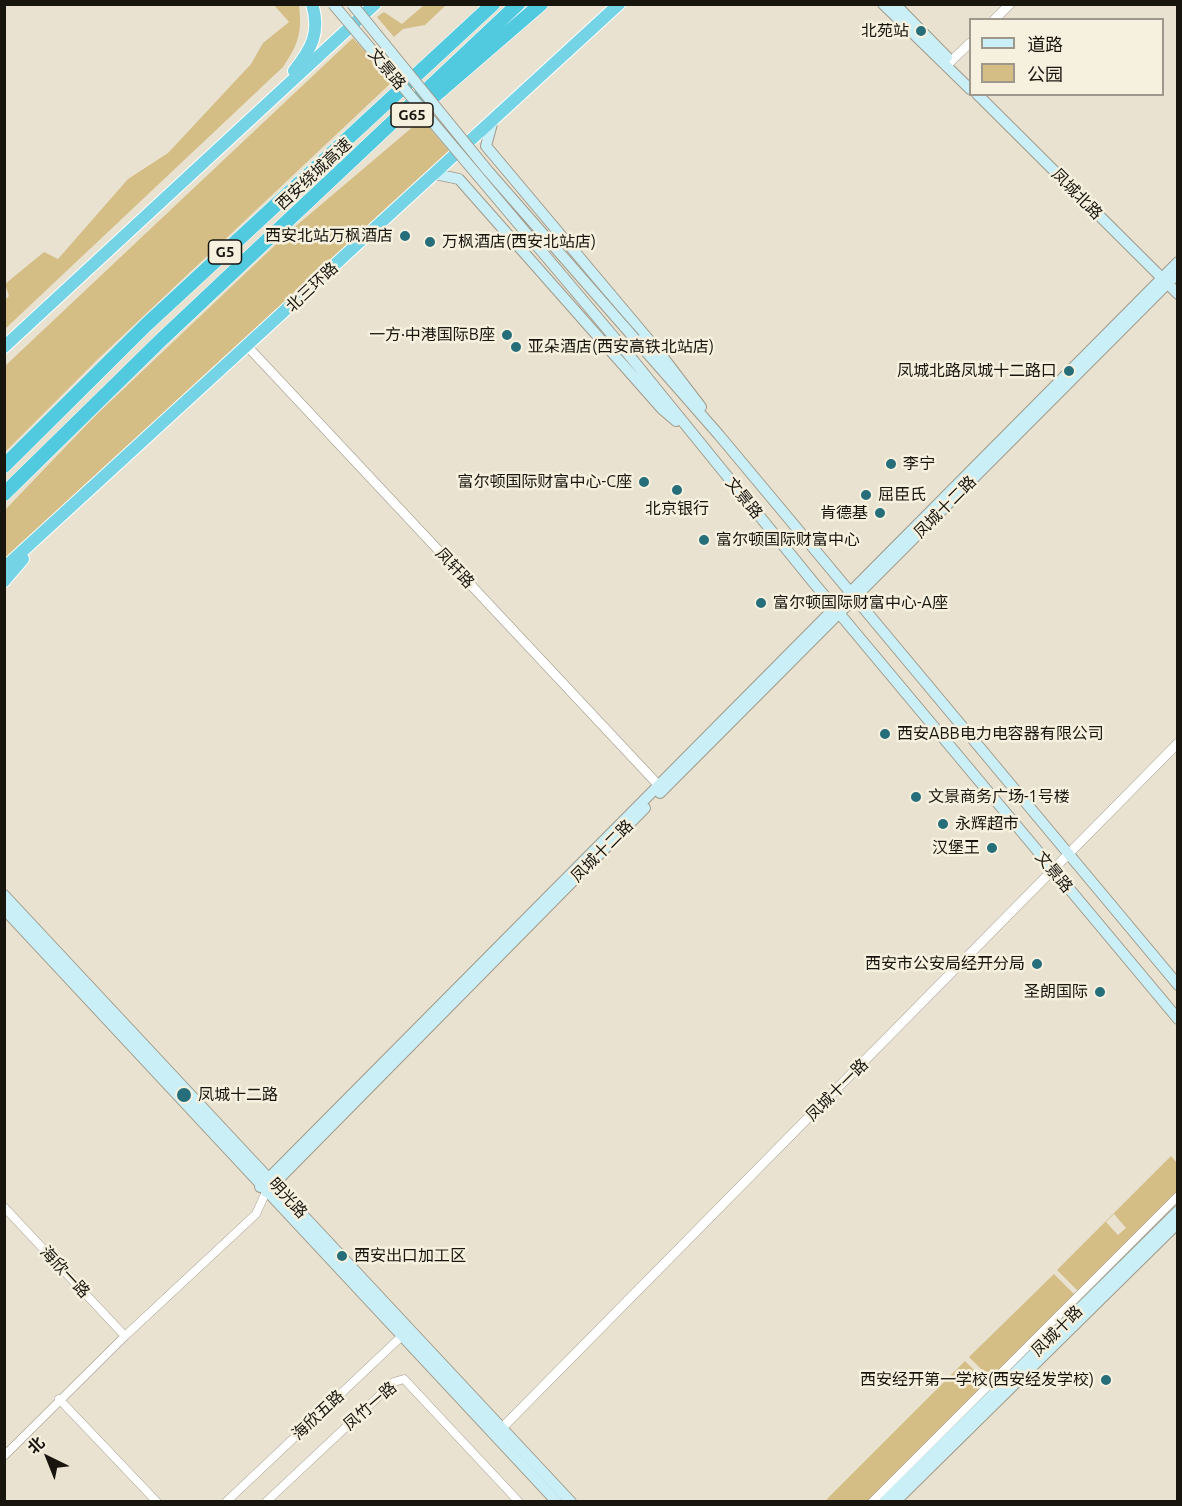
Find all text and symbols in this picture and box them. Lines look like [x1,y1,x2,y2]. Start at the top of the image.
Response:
legend [969,18,1164,96]
place label: 北苑站 [861,21,909,41]
marker: 北苑站 [914,24,928,38]
text: 道路 [1027,34,1063,54]
street label: 文景路 [364,44,410,94]
text: 公园 [1027,64,1063,84]
road number: G65 [391,103,433,127]
street label: 西安绕城高速 [272,134,356,214]
street label: 凤城北路 [1048,165,1106,223]
place label: 西安北站万枫酒店 [265,226,393,246]
marker: 西安北站万枫酒店 [398,229,412,243]
place label: 万枫酒店(西安北站店) [442,232,596,252]
marker: 万枫酒店(西安北站店) [423,235,437,249]
road number: G5 [208,240,242,264]
street label: 北三环路 [282,258,342,316]
place label: 一方·中港国际B座 [369,325,495,345]
marker: 一方·中港国际B座 [500,328,514,342]
place label: 亚朵酒店(西安高铁北站店) [528,337,714,357]
marker: 亚朵酒店(西安高铁北站店) [509,340,523,354]
place label: 凤城北路凤城十二路口 [897,361,1057,381]
marker: 凤城北路凤城十二路口 [1062,364,1076,378]
place label: 李宁 [903,454,935,474]
marker: 李宁 [884,457,898,471]
place label: 富尔顿国际财富中心-C座 [458,472,632,492]
street label: 凤城十二路 [910,472,980,542]
street label: 文景路 [721,473,767,523]
marker: 富尔顿国际财富中心-C座 [637,475,651,489]
marker: 北京银行 [670,483,684,497]
place label: 屈臣氏 [878,485,926,505]
marker: 屈臣氏 [859,488,873,502]
place label: 北京银行 [645,499,709,519]
place label: 肯德基 [820,503,868,523]
marker: 肯德基 [873,506,887,520]
place label: 富尔顿国际财富中心 [716,530,860,550]
marker: 富尔顿国际财富中心 [697,533,711,547]
street label: 凤轩路 [432,544,478,592]
place label: 富尔顿国际财富中心-A座 [773,593,948,613]
marker: 富尔顿国际财富中心-A座 [754,596,768,610]
place label: 西安ABB电力电容器有限公司 [897,724,1104,744]
marker: 西安ABB电力电容器有限公司 [878,727,892,741]
place label: 文景商务广场-1号楼 [928,787,1070,807]
marker: 文景商务广场-1号楼 [909,790,923,804]
place label: 永辉超市 [955,814,1019,834]
street label: 凤城十二路 [567,816,637,886]
marker: 永辉超市 [936,817,950,831]
place label: 汉堡王 [932,838,980,858]
marker: 汉堡王 [985,841,999,855]
street label: 文景路 [1031,847,1077,897]
place label: 西安市公安局经开分局 [865,954,1025,974]
marker: 西安市公安局经开分局 [1030,957,1044,971]
place label: 圣朗国际 [1024,982,1088,1002]
marker: 圣朗国际 [1093,985,1107,999]
street label: 凤城十一路 [802,1055,872,1125]
place label: 凤城十二路 [198,1085,278,1105]
marker: 凤城十二路 [175,1086,193,1104]
street label: 明光路 [265,1174,311,1222]
street label: 海欣一路 [36,1242,94,1302]
place label: 西安出口加工区 [354,1246,466,1266]
marker: 西安出口加工区 [335,1249,349,1263]
street label: 凤城十路 [1028,1302,1086,1360]
place label: 西安经开第一学校(西安经发学校) [860,1370,1094,1390]
marker: 西安经开第一学校(西安经发学校) [1099,1373,1113,1387]
street label: 凤竹一路 [340,1378,400,1434]
street label: 海欣五路 [288,1386,348,1444]
north arrow [18,1428,78,1488]
text: 北 [24,1433,48,1457]

